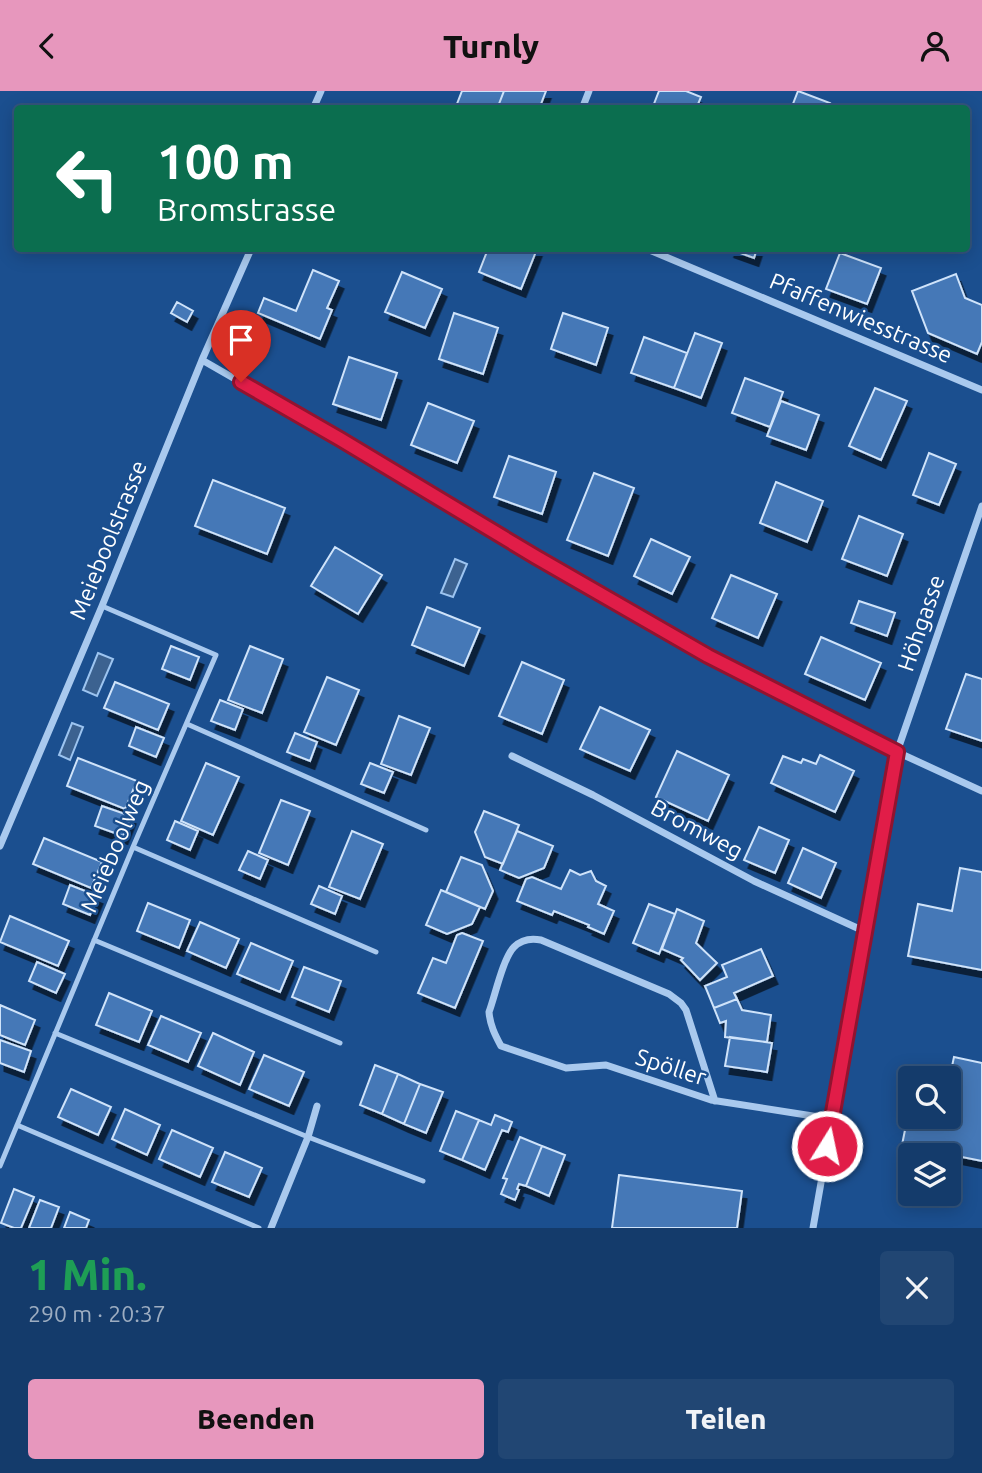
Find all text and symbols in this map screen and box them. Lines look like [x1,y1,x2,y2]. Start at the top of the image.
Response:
icon: back [28,27,66,65]
icon: person [916,27,954,65]
text: Turnly [443,28,539,64]
icon: left [42,133,133,224]
text: 100 m [157,133,294,188]
text: Bromstrasse [157,191,336,227]
street label: Pfaffenwiesstrasse [766,268,956,367]
pin [211,310,271,382]
icon: arrive [222,321,260,359]
street label: Meieboolstrasse [64,457,151,623]
street label: Höhgasse [892,571,949,674]
street label: Meieboolweg [75,776,154,916]
street label: Bromweg [647,794,747,863]
street label: Spöller [633,1043,710,1090]
map controls [898,1066,961,1206]
button: search [898,1066,961,1129]
position arrow [790,1109,864,1183]
button: layers [898,1143,961,1206]
text: 1 Min. [28,1251,147,1298]
button: close [880,1251,954,1325]
text: 290 m · 20:37 [28,1301,166,1326]
button: Beenden [28,1379,484,1459]
button: Teilen [498,1379,954,1459]

